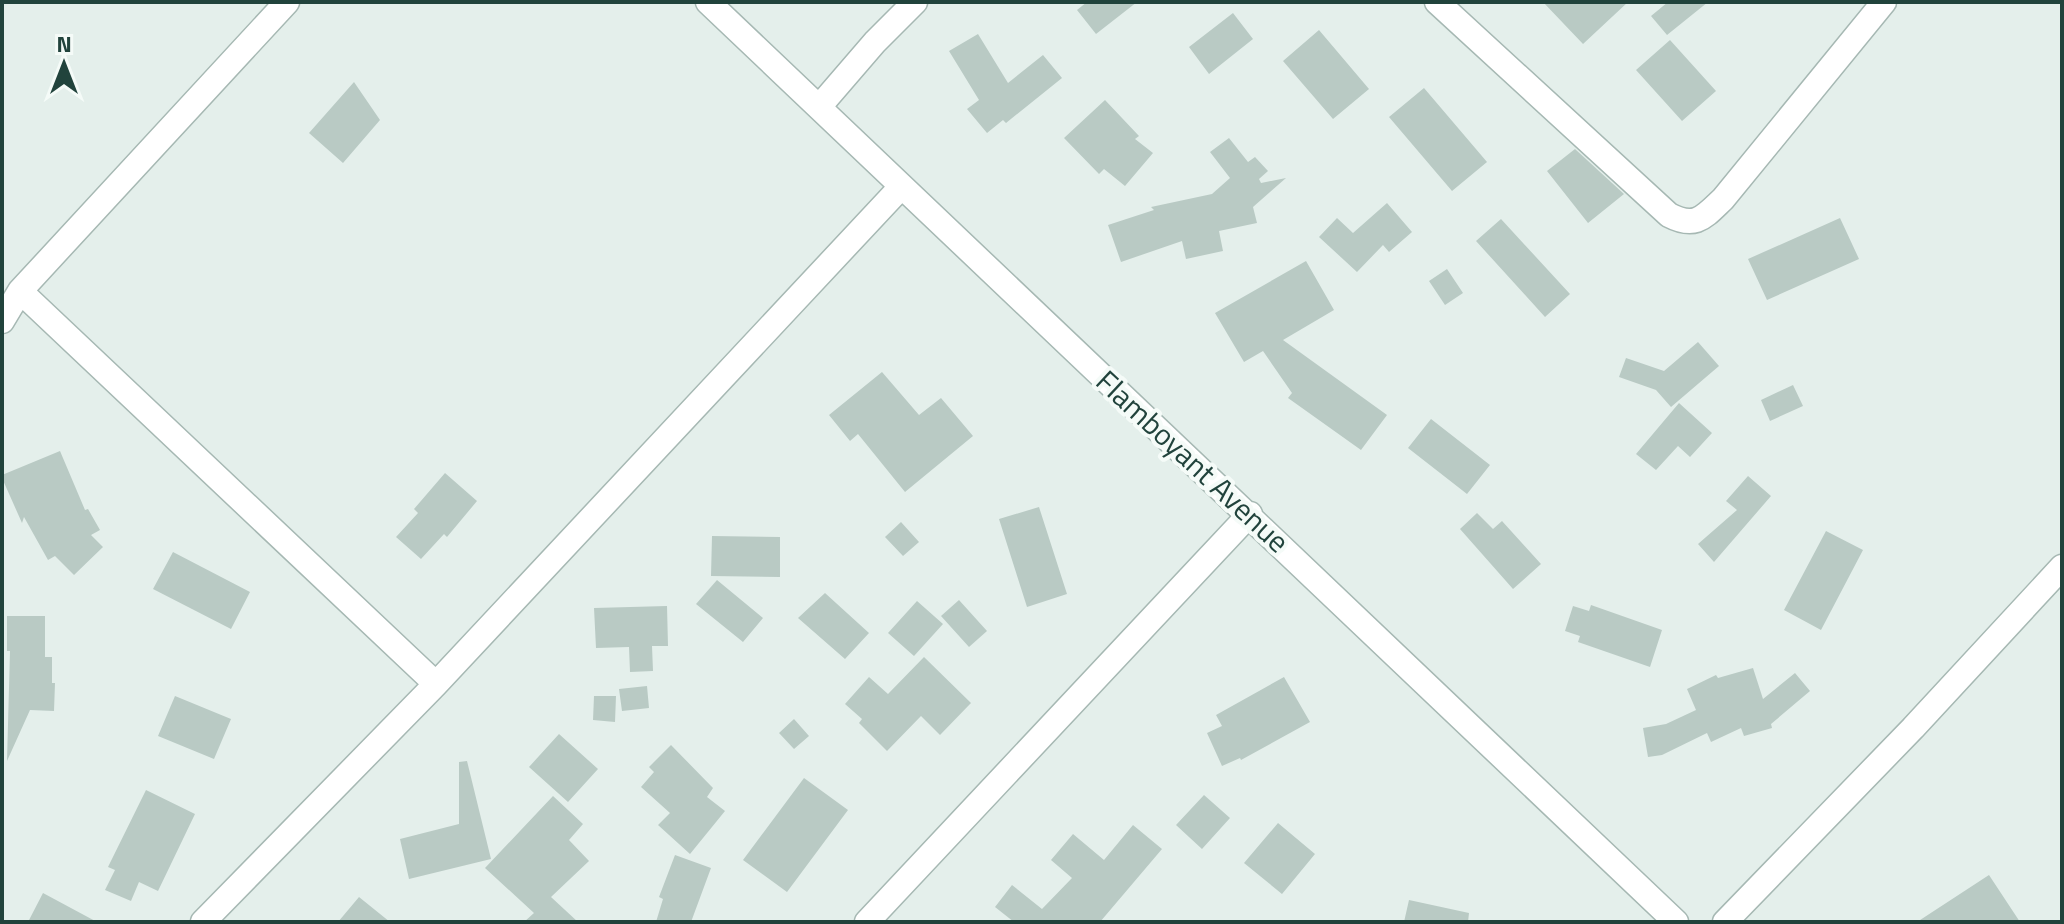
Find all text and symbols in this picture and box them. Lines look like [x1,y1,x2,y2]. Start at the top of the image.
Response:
north arrow [24,24,104,104]
text: N [56,27,72,61]
street label: Flamboyant Avenue [1086,359,1300,563]

